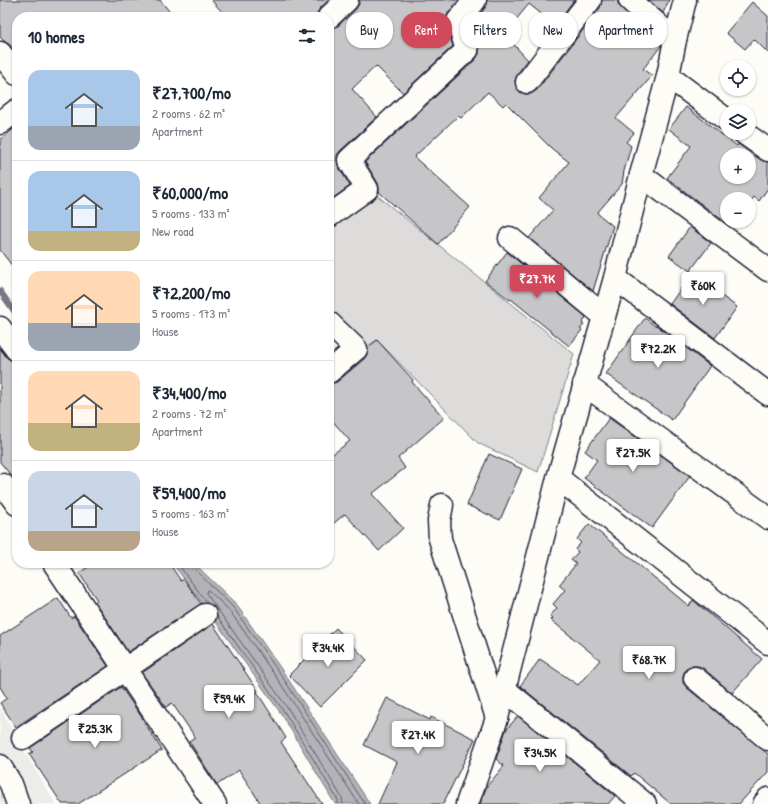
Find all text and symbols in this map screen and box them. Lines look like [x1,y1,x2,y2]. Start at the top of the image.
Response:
chip: Buy [346,12,393,48]
chip: Rent [401,12,452,48]
chip: Filters [460,12,521,48]
chip: New [529,12,577,48]
chip: Apartment [585,12,667,48]
text: 10 homes [28,25,85,48]
icon: filters [296,25,318,47]
map controls [720,60,756,228]
button: locate [720,60,756,96]
text: ₹27,700/mo [152,81,231,104]
icon: home [60,86,108,134]
text: 2 rooms · 62 m² [152,104,225,122]
button: layers [720,104,756,140]
text: Apartment [152,122,203,140]
button: + [720,148,756,184]
text: ₹60,000/mo [152,181,228,204]
icon: home [60,187,108,235]
button: − [720,192,756,228]
text: 5 rooms · 133 m² [152,204,230,222]
text: New road [152,222,194,240]
pin: ₹27.7K [504,265,570,299]
text: ₹27.7K [519,269,555,287]
pin: ₹60K [679,272,727,306]
text: ₹60K [690,276,716,294]
text: ₹72,200/mo [152,281,230,304]
icon: home [60,287,108,335]
text: 5 rooms · 173 m² [152,304,230,322]
text: House [152,322,179,340]
pin: ₹72.2K [625,335,691,369]
text: ₹72.2K [640,339,676,357]
text: ₹34,400/mo [152,381,226,404]
icon: home [60,387,108,435]
text: 2 rooms · 72 m² [152,404,226,422]
text: Apartment [152,422,203,440]
pin: ₹27.5K [600,439,666,473]
text: ₹27.5K [615,443,651,461]
text: ₹59,400/mo [152,481,226,504]
icon: home [60,487,108,535]
text: 5 rooms · 163 m² [152,504,229,522]
text: House [152,522,179,540]
pin: ₹34.4K [295,634,361,668]
text: ₹34.4K [312,638,344,656]
pin: ₹68.7K [616,646,682,680]
text: ₹68.7K [632,650,666,668]
pin: ₹59.4K [196,685,262,719]
text: ₹59.4K [213,689,245,707]
pin: ₹25.3K [62,715,128,749]
text: ₹25.3K [78,719,112,737]
pin: ₹27.4K [385,721,451,755]
text: ₹27.4K [401,725,435,743]
pin: ₹34.5K [507,739,573,773]
text: ₹34.5K [523,743,557,761]

